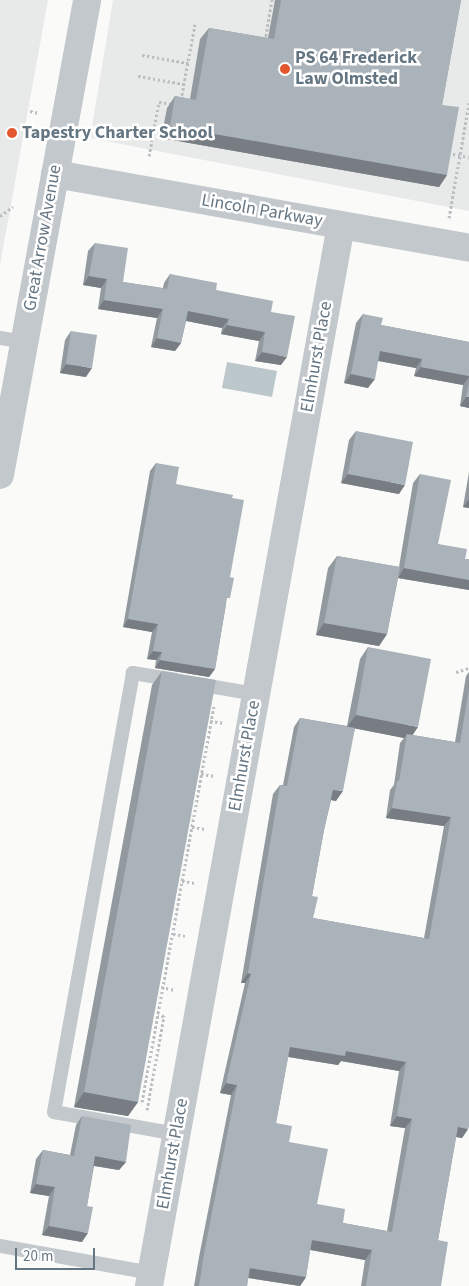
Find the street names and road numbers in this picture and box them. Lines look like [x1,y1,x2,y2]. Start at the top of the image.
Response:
street label: Great Arrow Avenue [20,163,66,313]
street label: Lincoln Parkway [200,190,324,232]
street label: Elmhurst Place [297,300,337,414]
street label: Elmhurst Place [225,699,265,813]
street label: Elmhurst Place [153,1097,193,1211]

